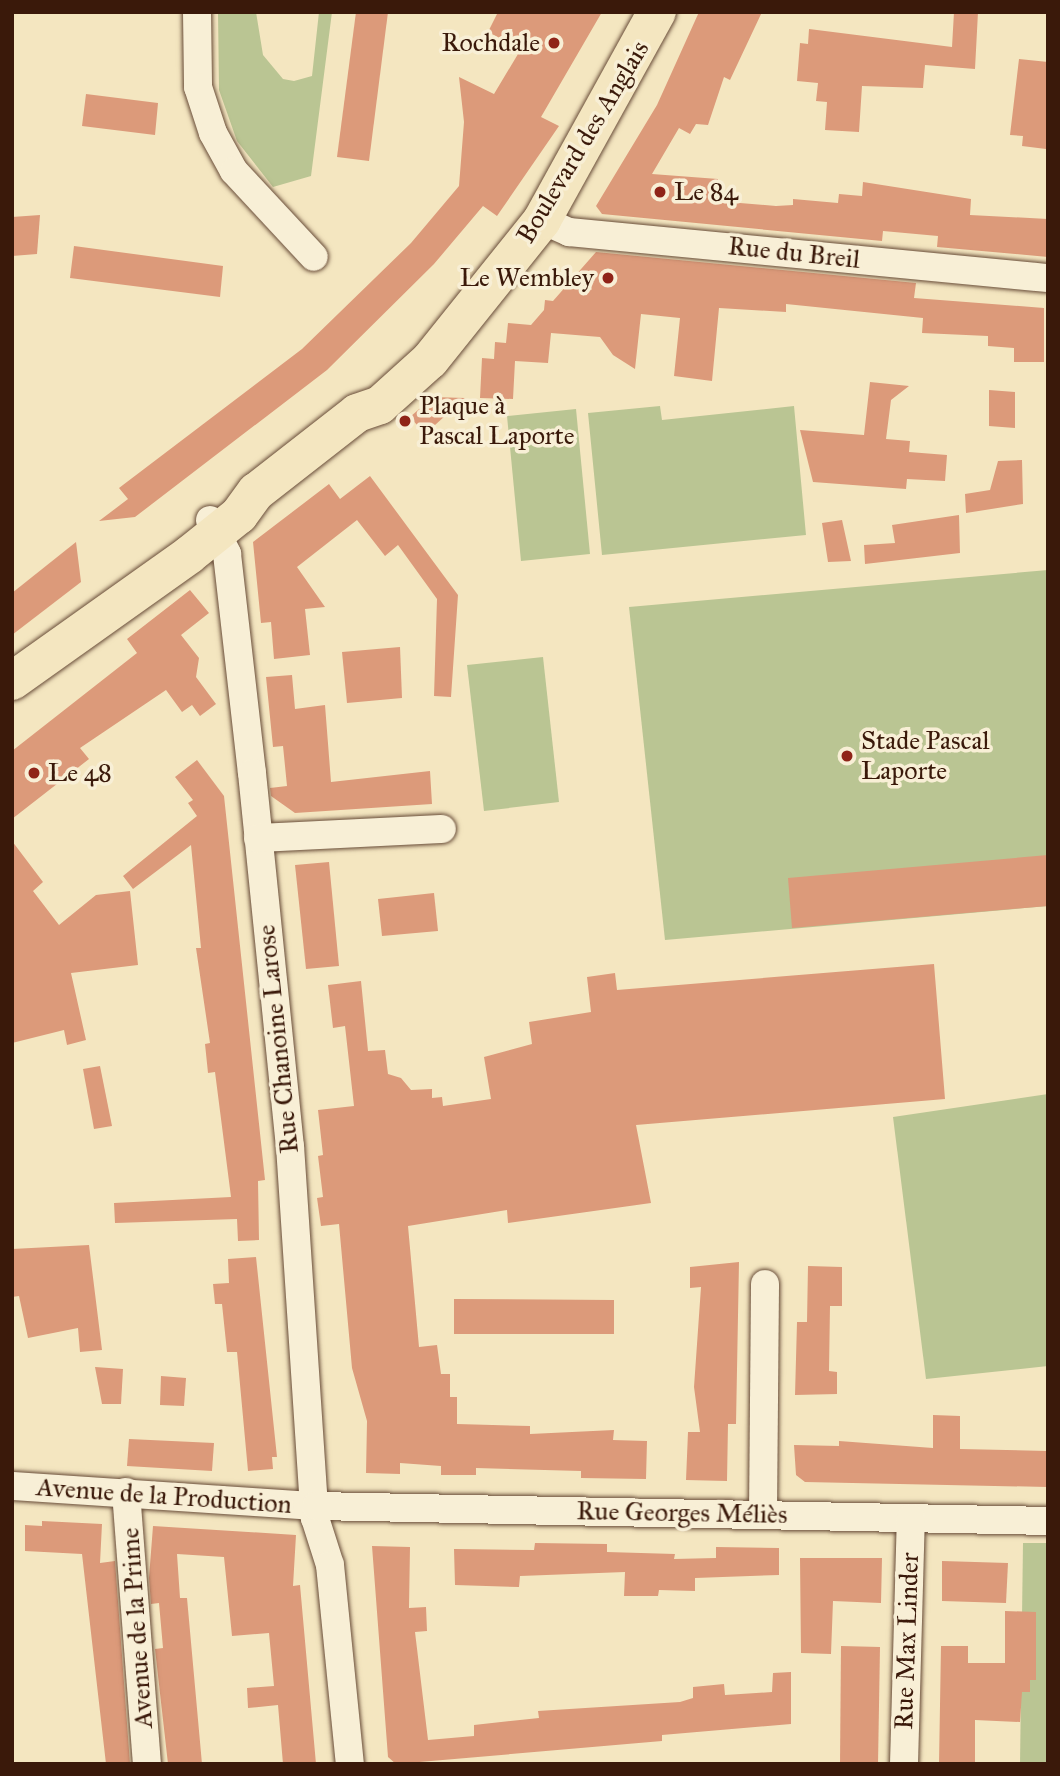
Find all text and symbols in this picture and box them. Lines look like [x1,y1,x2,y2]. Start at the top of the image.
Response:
place label: Rochdale [441,27,540,59]
street label: Boulevard des Anglais [510,35,656,249]
marker: Rochdale [546,35,562,51]
place label: Le 84 [674,176,738,208]
marker: Le 84 [652,184,668,200]
street label: Rue du Breil [726,231,862,275]
place label: Le Wembley [460,262,594,294]
marker: Le Wembley [600,270,616,286]
place label: Plaque à Pascal Laporte [419,390,575,452]
marker: Plaque à Pascal Laporte [397,413,413,429]
place label: Stade Pascal Laporte [861,725,989,786]
marker: Stade Pascal Laporte [839,748,855,764]
place label: Le 48 [48,757,112,789]
marker: Le 48 [26,765,42,781]
street label: Rue Chanoine Larose [250,923,306,1155]
street label: Avenue de la Production [35,1472,293,1520]
street label: Rue Georges Méliès [576,1496,788,1530]
street label: Avenue de la Prime [114,1527,160,1729]
street label: Rue Max Linder [888,1552,926,1730]

